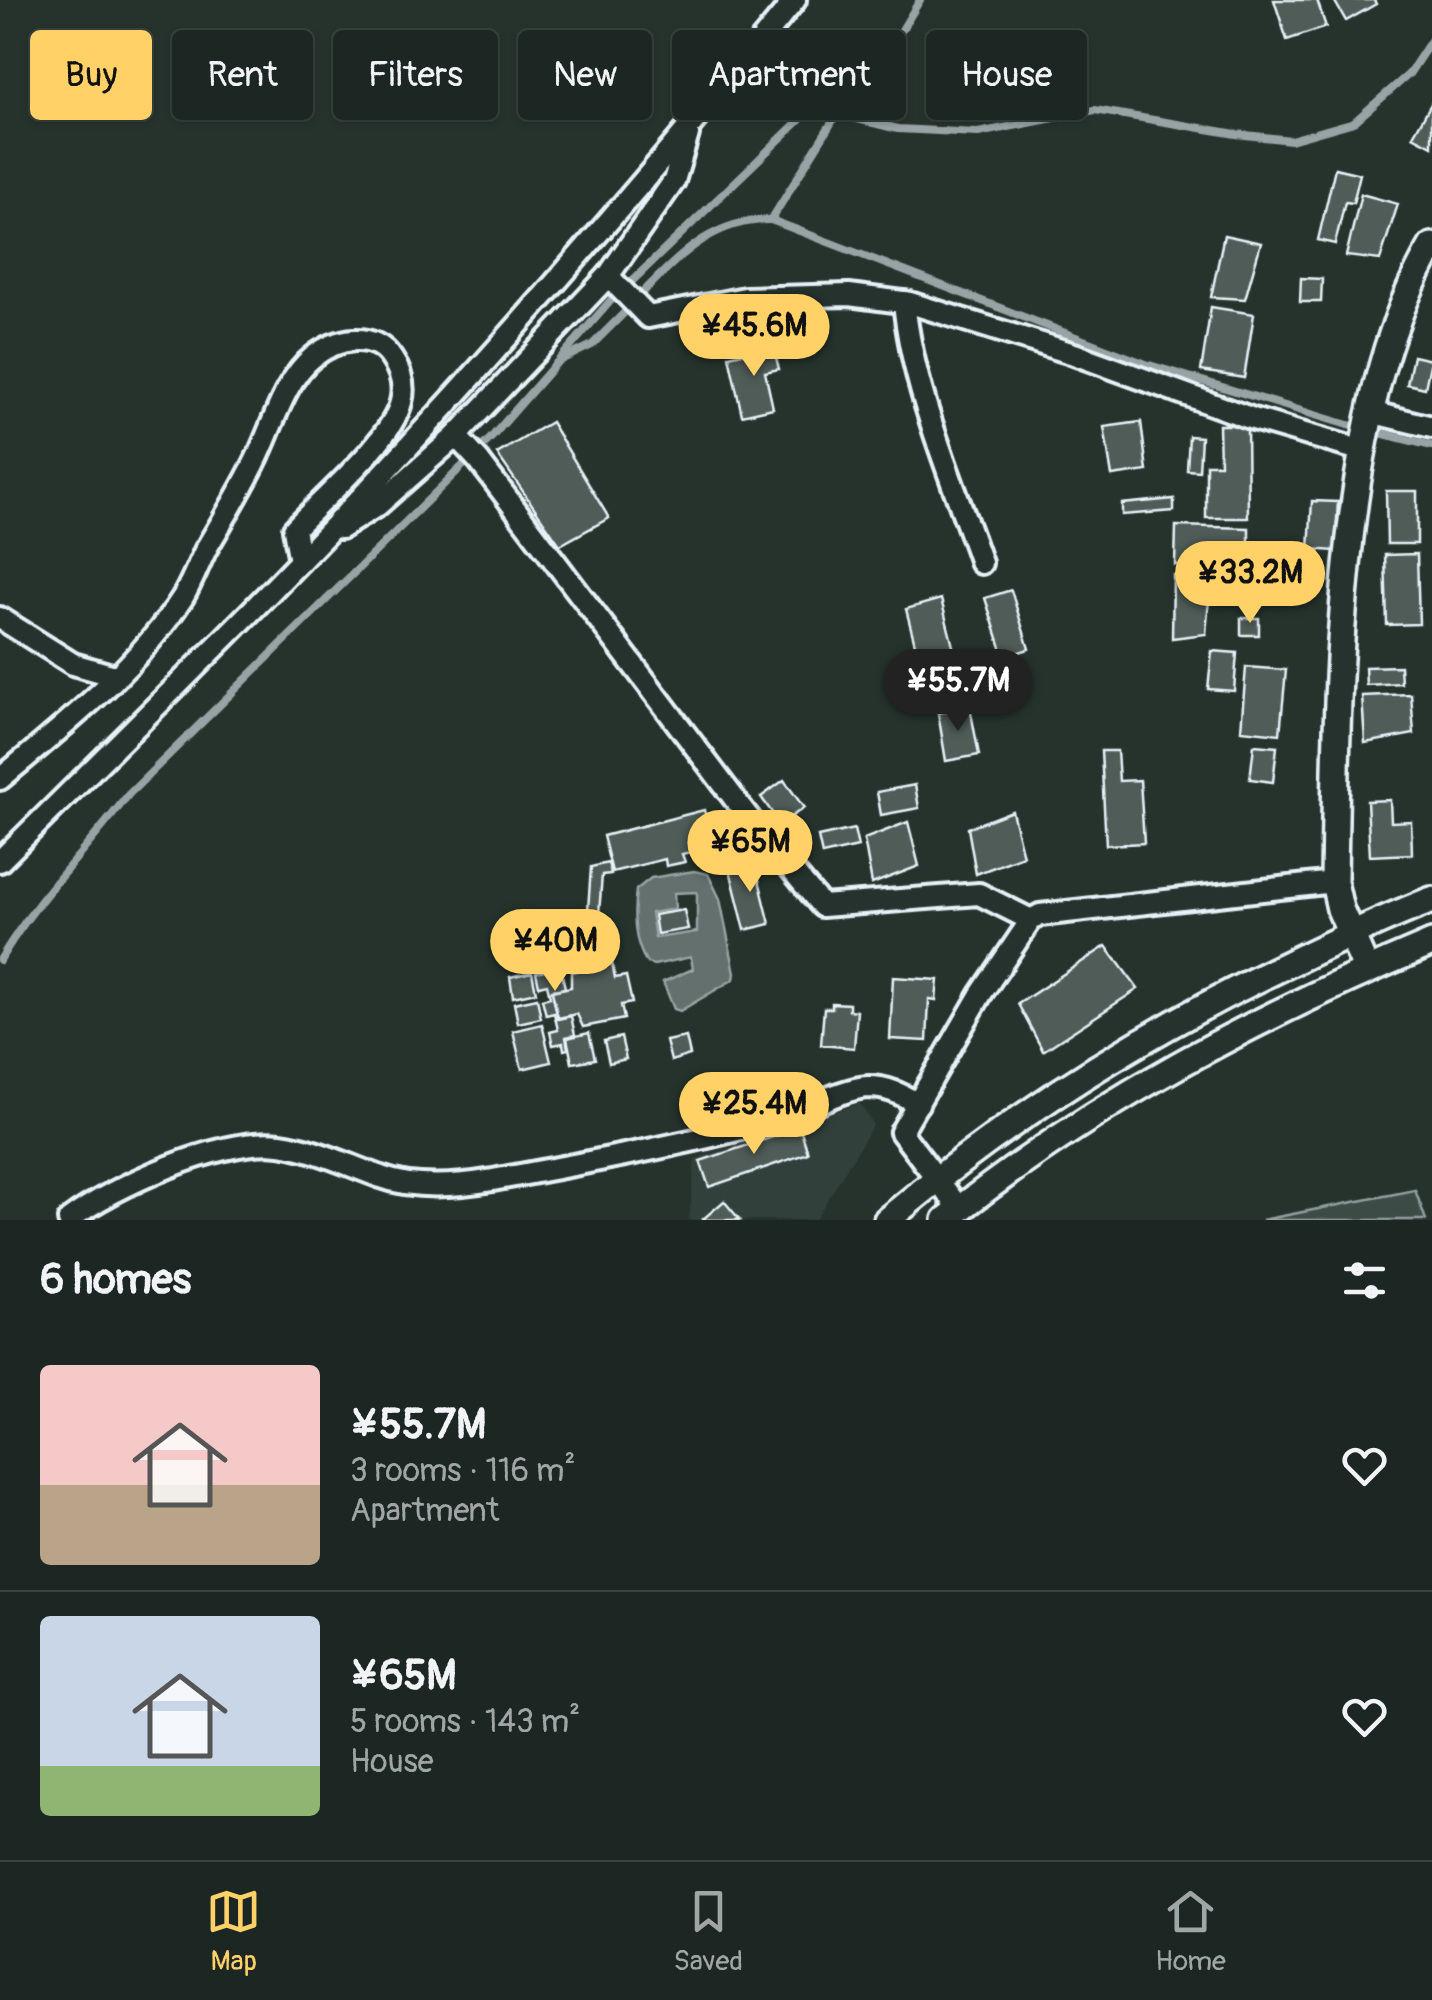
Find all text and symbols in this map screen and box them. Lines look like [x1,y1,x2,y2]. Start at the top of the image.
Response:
chip: Buy [30,30,152,120]
chip: Rent [172,30,313,120]
chip: Filters [333,30,498,120]
chip: New [518,30,652,120]
chip: Apartment [672,30,906,120]
chip: House [926,30,1087,120]
pin: ¥45.6M [673,294,835,379]
text: ¥45.6M [701,306,807,346]
pin: ¥33.2M [1169,541,1331,626]
text: ¥33.2M [1197,553,1303,593]
pin: ¥55.7M [877,649,1039,734]
text: ¥55.7M [906,661,1010,701]
pin: ¥65M [691,810,809,895]
text: ¥65M [709,822,791,862]
pin: ¥40M [496,909,614,994]
text: ¥40M [512,921,598,961]
pin: ¥25.4M [673,1072,835,1157]
text: ¥25.4M [701,1084,807,1124]
icon: filters [1337,1253,1392,1308]
text: 6 homes [40,1254,191,1306]
text: ¥55.7M [350,1399,486,1451]
icon: home [120,1405,240,1525]
icon: heart [1337,1438,1392,1493]
text: 3 rooms · 116 m² [350,1451,575,1491]
text: Apartment [350,1491,499,1531]
text: ¥65M [350,1650,457,1702]
icon: home [120,1656,240,1776]
icon: heart [1337,1689,1392,1744]
text: 5 rooms · 143 m² [350,1702,580,1742]
text: House [350,1742,434,1782]
tab: Map [206,1884,261,1979]
tab: Saved [673,1884,743,1979]
tab: Home [1155,1884,1226,1979]

